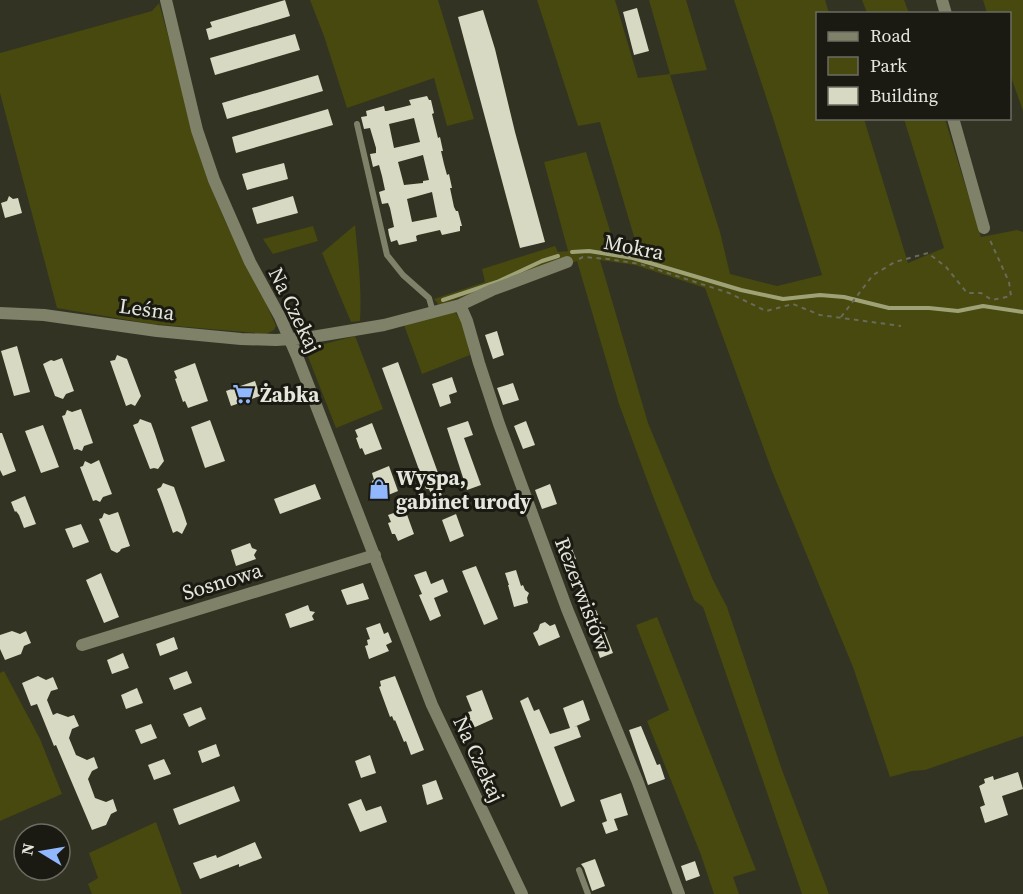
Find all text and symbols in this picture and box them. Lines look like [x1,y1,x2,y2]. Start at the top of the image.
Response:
legend [816,12,1011,120]
text: Road [870,23,911,48]
text: Park [870,53,907,78]
text: Building [870,83,938,108]
street label: Mokra [601,227,667,267]
street label: Na Czekaj [262,262,328,358]
street label: Leśna [117,291,177,327]
place label: Żabka [260,380,320,409]
supermarket icon: Żabka [231,382,255,406]
place label: Wyspa, gabinet urody [396,463,532,516]
shop icon: Wyspa, gabinet urody [367,477,391,501]
street label: Rezerwistów [548,533,618,655]
street label: Sosnowa [179,555,266,607]
street label: Na Czekaj [446,711,512,807]
north arrow [12,822,72,882]
text: N [15,841,39,857]

